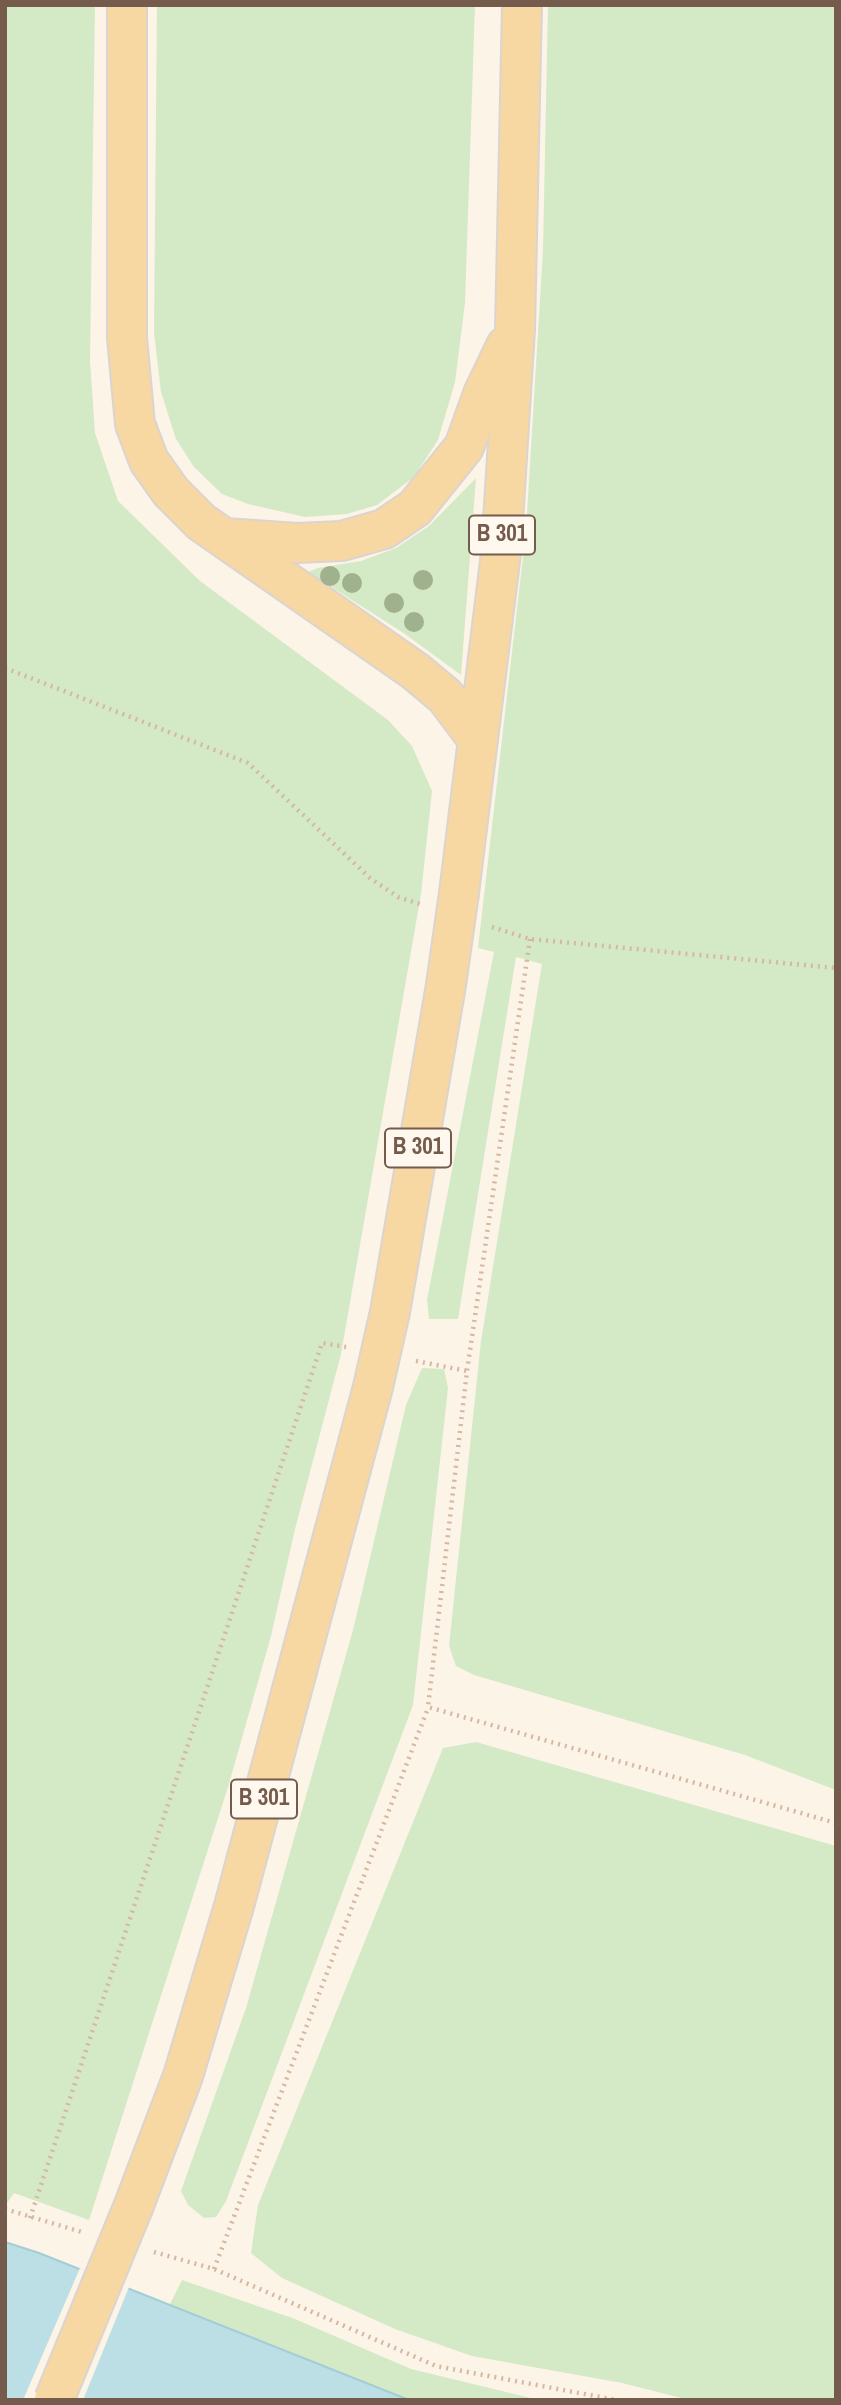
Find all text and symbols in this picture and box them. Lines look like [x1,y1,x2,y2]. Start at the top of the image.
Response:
road number: B 301 [469,516,535,554]
road number: B 301 [385,1128,451,1168]
road number: B 301 [231,1780,297,1818]

